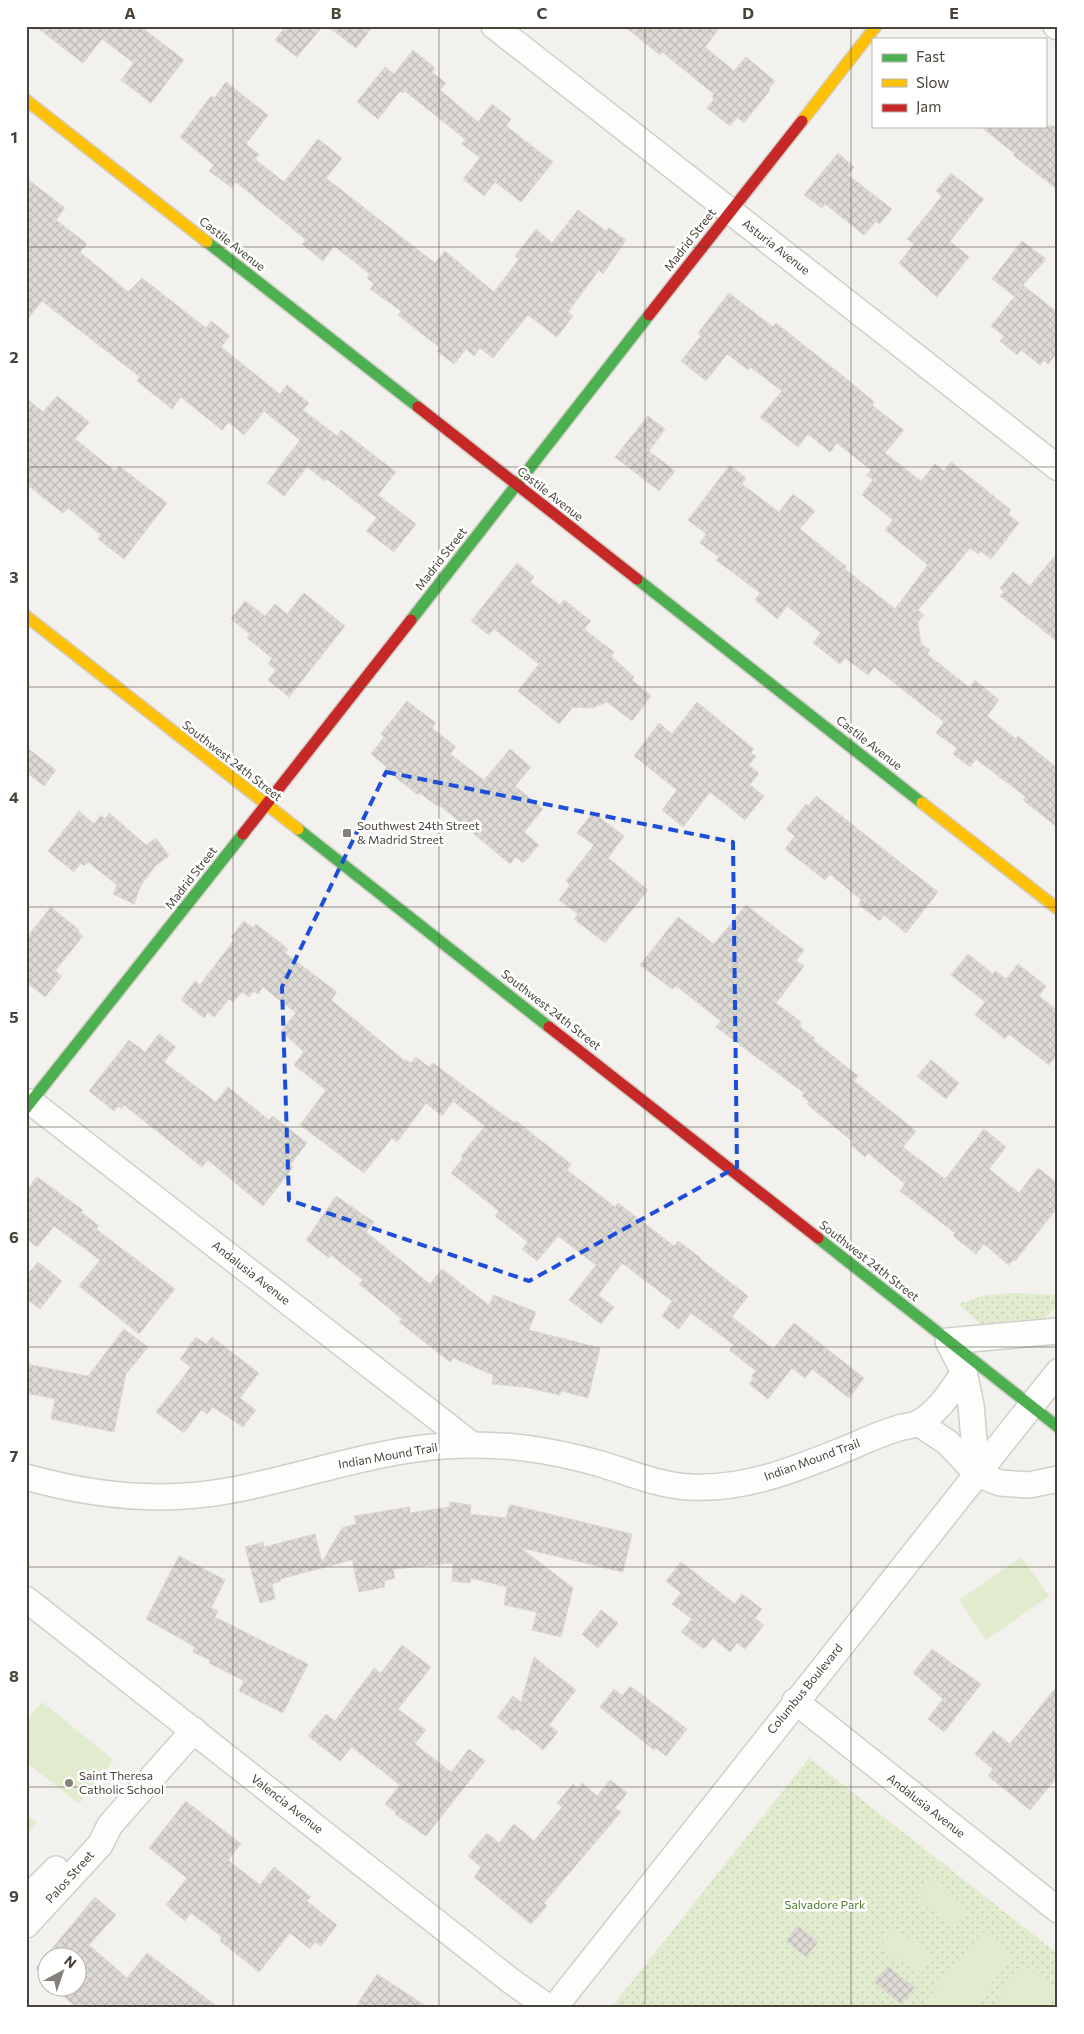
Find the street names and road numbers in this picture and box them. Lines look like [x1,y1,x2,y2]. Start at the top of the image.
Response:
street label: Madrid Street [660,205,718,273]
street label: Castile Avenue [197,213,268,273]
street label: Asturia Avenue [740,216,813,277]
street label: Castile Avenue [515,463,586,523]
street label: Madrid Street [411,524,469,592]
street label: Castile Avenue [834,712,905,772]
street label: Southwest 24th Street [180,717,285,804]
street label: Madrid Street [161,843,219,911]
street label: Southwest 24th Street [499,966,604,1053]
street label: Southwest 24th Street [817,1217,922,1304]
street label: Andalusia Avenue [210,1237,293,1307]
street label: Indian Mound Trail [762,1435,861,1483]
street label: Indian Mound Trail [337,1439,439,1471]
street label: Columbus Boulevard [764,1640,845,1736]
street label: Andalusia Avenue [885,1770,968,1840]
street label: Valencia Avenue [249,1771,326,1836]
street label: Palos Street [42,1847,96,1905]

